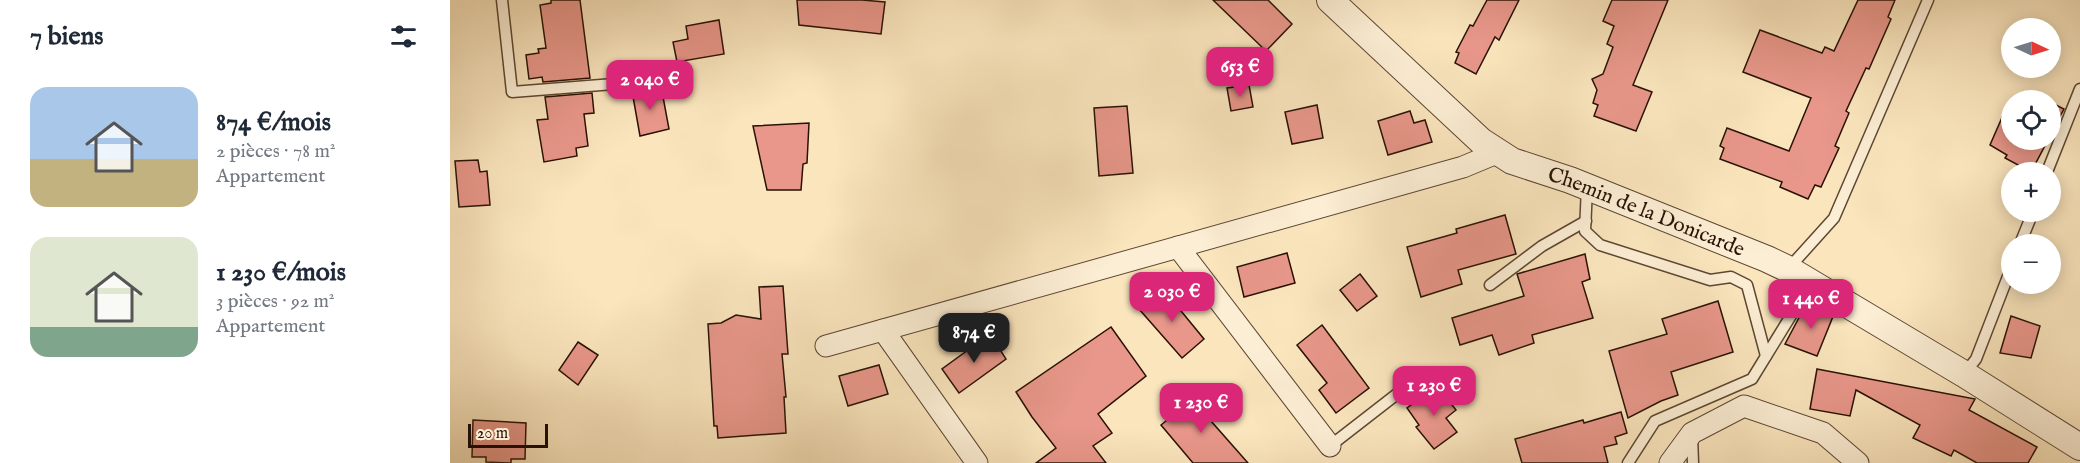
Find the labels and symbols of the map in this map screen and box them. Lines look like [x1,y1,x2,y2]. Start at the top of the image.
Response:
north arrow [2001,18,2061,78]
pin: 653 € [1198,47,1282,98]
pin: 2 040 € [595,60,705,111]
street label: Chemin de la Donicarde [1544,162,1749,264]
pin: 2 030 € [1117,272,1227,323]
pin: 1 440 € [1756,279,1866,330]
pin: 874 € [932,313,1016,364]
pin: 1 230 € [1379,366,1489,417]
pin: 1 230 € [1146,383,1256,434]
scale bar [468,421,548,448]

